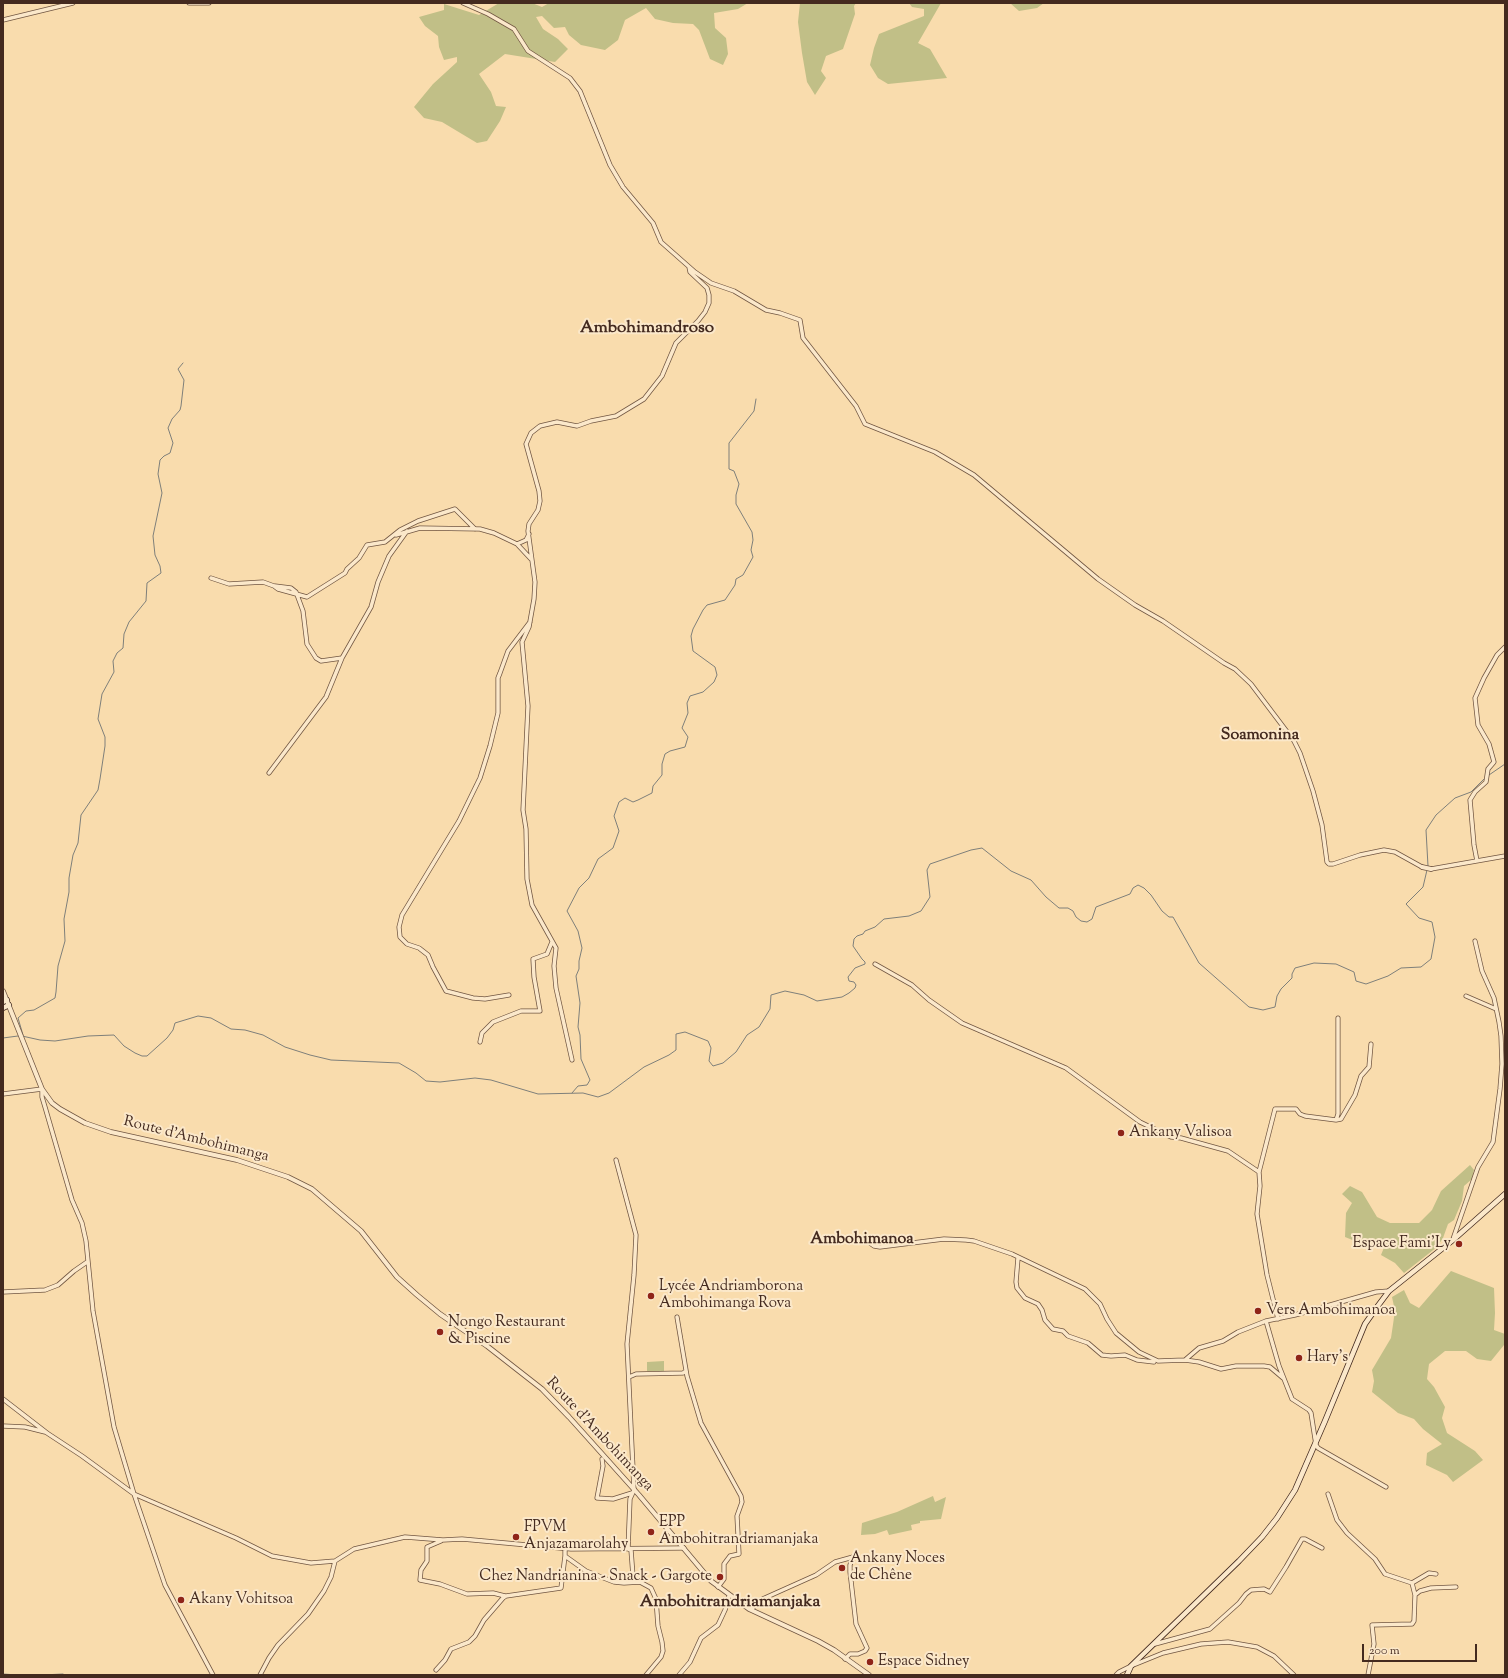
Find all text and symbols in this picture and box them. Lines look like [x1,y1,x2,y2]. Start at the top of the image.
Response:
district label: Ambohimandroso [580,319,714,339]
district label: Soamonina [1221,726,1299,746]
street label: Route d'Ambohimanga [121,1113,271,1167]
place label: Ankany Valisoa [1129,1124,1232,1142]
marker: Ankany Valisoa [1116,1128,1126,1138]
district label: Ambohimanoa [810,1230,914,1250]
place label: Espace Fami'Ly [1352,1235,1451,1253]
marker: Espace Fami'Ly [1454,1239,1464,1249]
place label: Lycée Andriamborona Ambohimanga Rova [659,1278,803,1313]
marker: Lycée Andriamborona Ambohimanga Rova [646,1291,656,1301]
place label: Vers Ambohimanoa [1266,1302,1395,1320]
marker: Vers Ambohimanoa [1253,1306,1263,1316]
place label: Nongo Restaurant & Piscine [448,1314,565,1349]
marker: Nongo Restaurant & Piscine [435,1327,445,1337]
place label: Hary's [1307,1349,1348,1367]
marker: Hary's [1294,1353,1304,1363]
street label: Route d'Ambohimanga [542,1374,656,1496]
place label: EPP Ambohitrandriamanjaka [659,1514,818,1549]
place label: FPVM Anjazamarolahy [524,1519,629,1554]
marker: EPP Ambohitrandriamanjaka [646,1527,656,1537]
marker: FPVM Anjazamarolahy [511,1532,521,1542]
place label: Ankany Noces de Chêne [850,1550,945,1585]
marker: Ankany Noces de Chêne [837,1563,847,1573]
place label: Chez Nandrianina - Snack - Gargote [479,1568,712,1586]
marker: Chez Nandrianina - Snack - Gargote [715,1572,725,1582]
place label: Akany Vohitsoa [189,1591,293,1609]
district label: Ambohitrandriamanjaka [640,1593,820,1613]
marker: Akany Vohitsoa [176,1595,186,1605]
scale bar [1364,1636,1479,1662]
text: 200 m [1369,1642,1400,1660]
place label: Espace Sidney [878,1653,969,1671]
marker: Espace Sidney [865,1657,875,1667]

